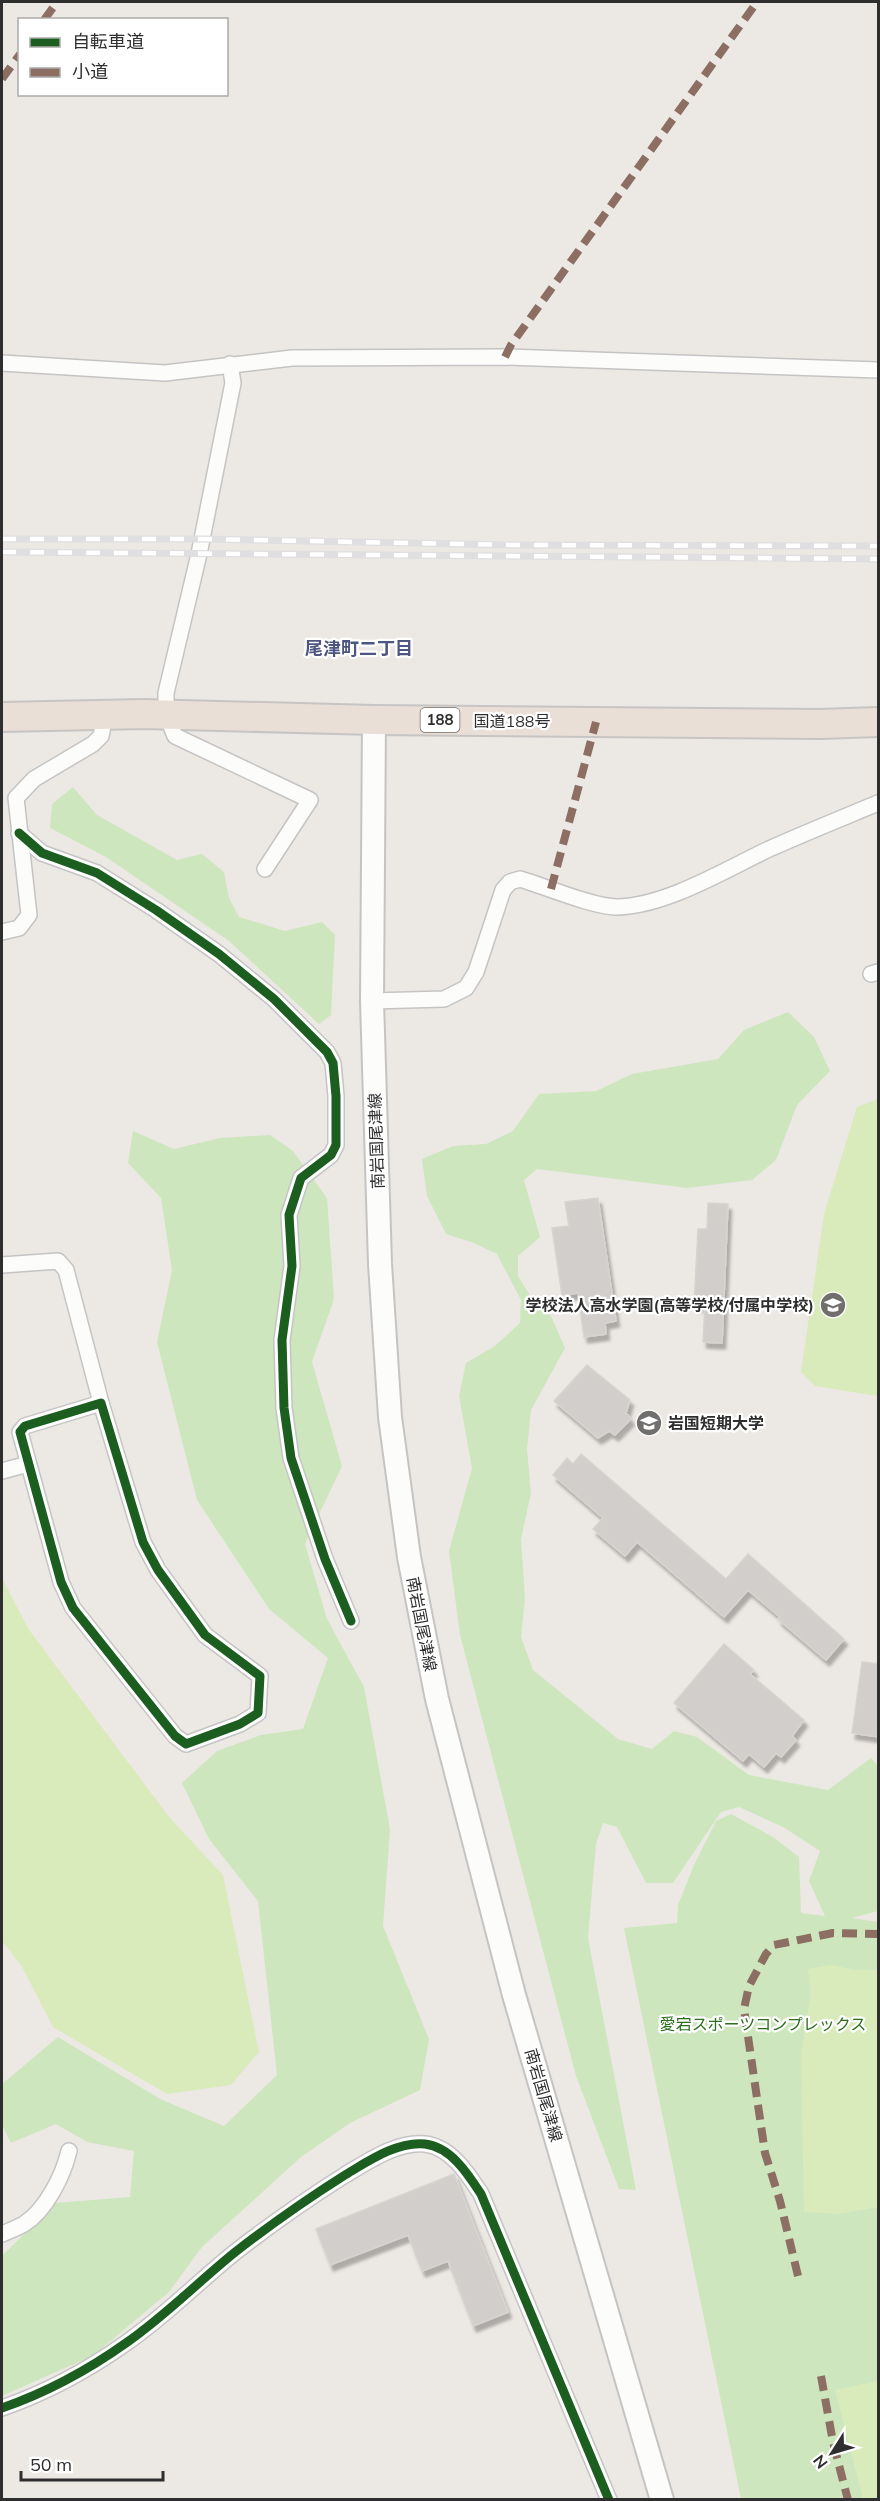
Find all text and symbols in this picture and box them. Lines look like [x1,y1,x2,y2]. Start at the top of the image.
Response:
legend [18,18,228,96]
text: 自転車道 [72,30,144,53]
text: 小道 [72,60,108,83]
district label: 尾津町二丁目 [305,637,413,660]
road number: 188 [420,708,460,732]
street label: 国道188号 [474,711,550,731]
street label: 南岩国尾津線 [364,1093,388,1189]
school or university icon: 学校法人高水学園(高等学校/付属中学校) [818,1290,848,1320]
place label: 学校法人高水学園(高等学校/付属中学校) [526,1295,814,1315]
school or university icon: 岩国短期大学 [634,1408,664,1438]
place label: 岩国短期大学 [668,1413,764,1433]
street label: 南岩国尾津線 [403,1575,441,1673]
park label: 愛宕スポーツコンプレックス [660,2014,866,2034]
street label: 南岩国尾津線 [521,2046,567,2144]
north arrow [802,2423,862,2483]
scale bar [21,2444,164,2482]
text: N [808,2451,832,2473]
text: 50 m [30,2453,72,2476]

